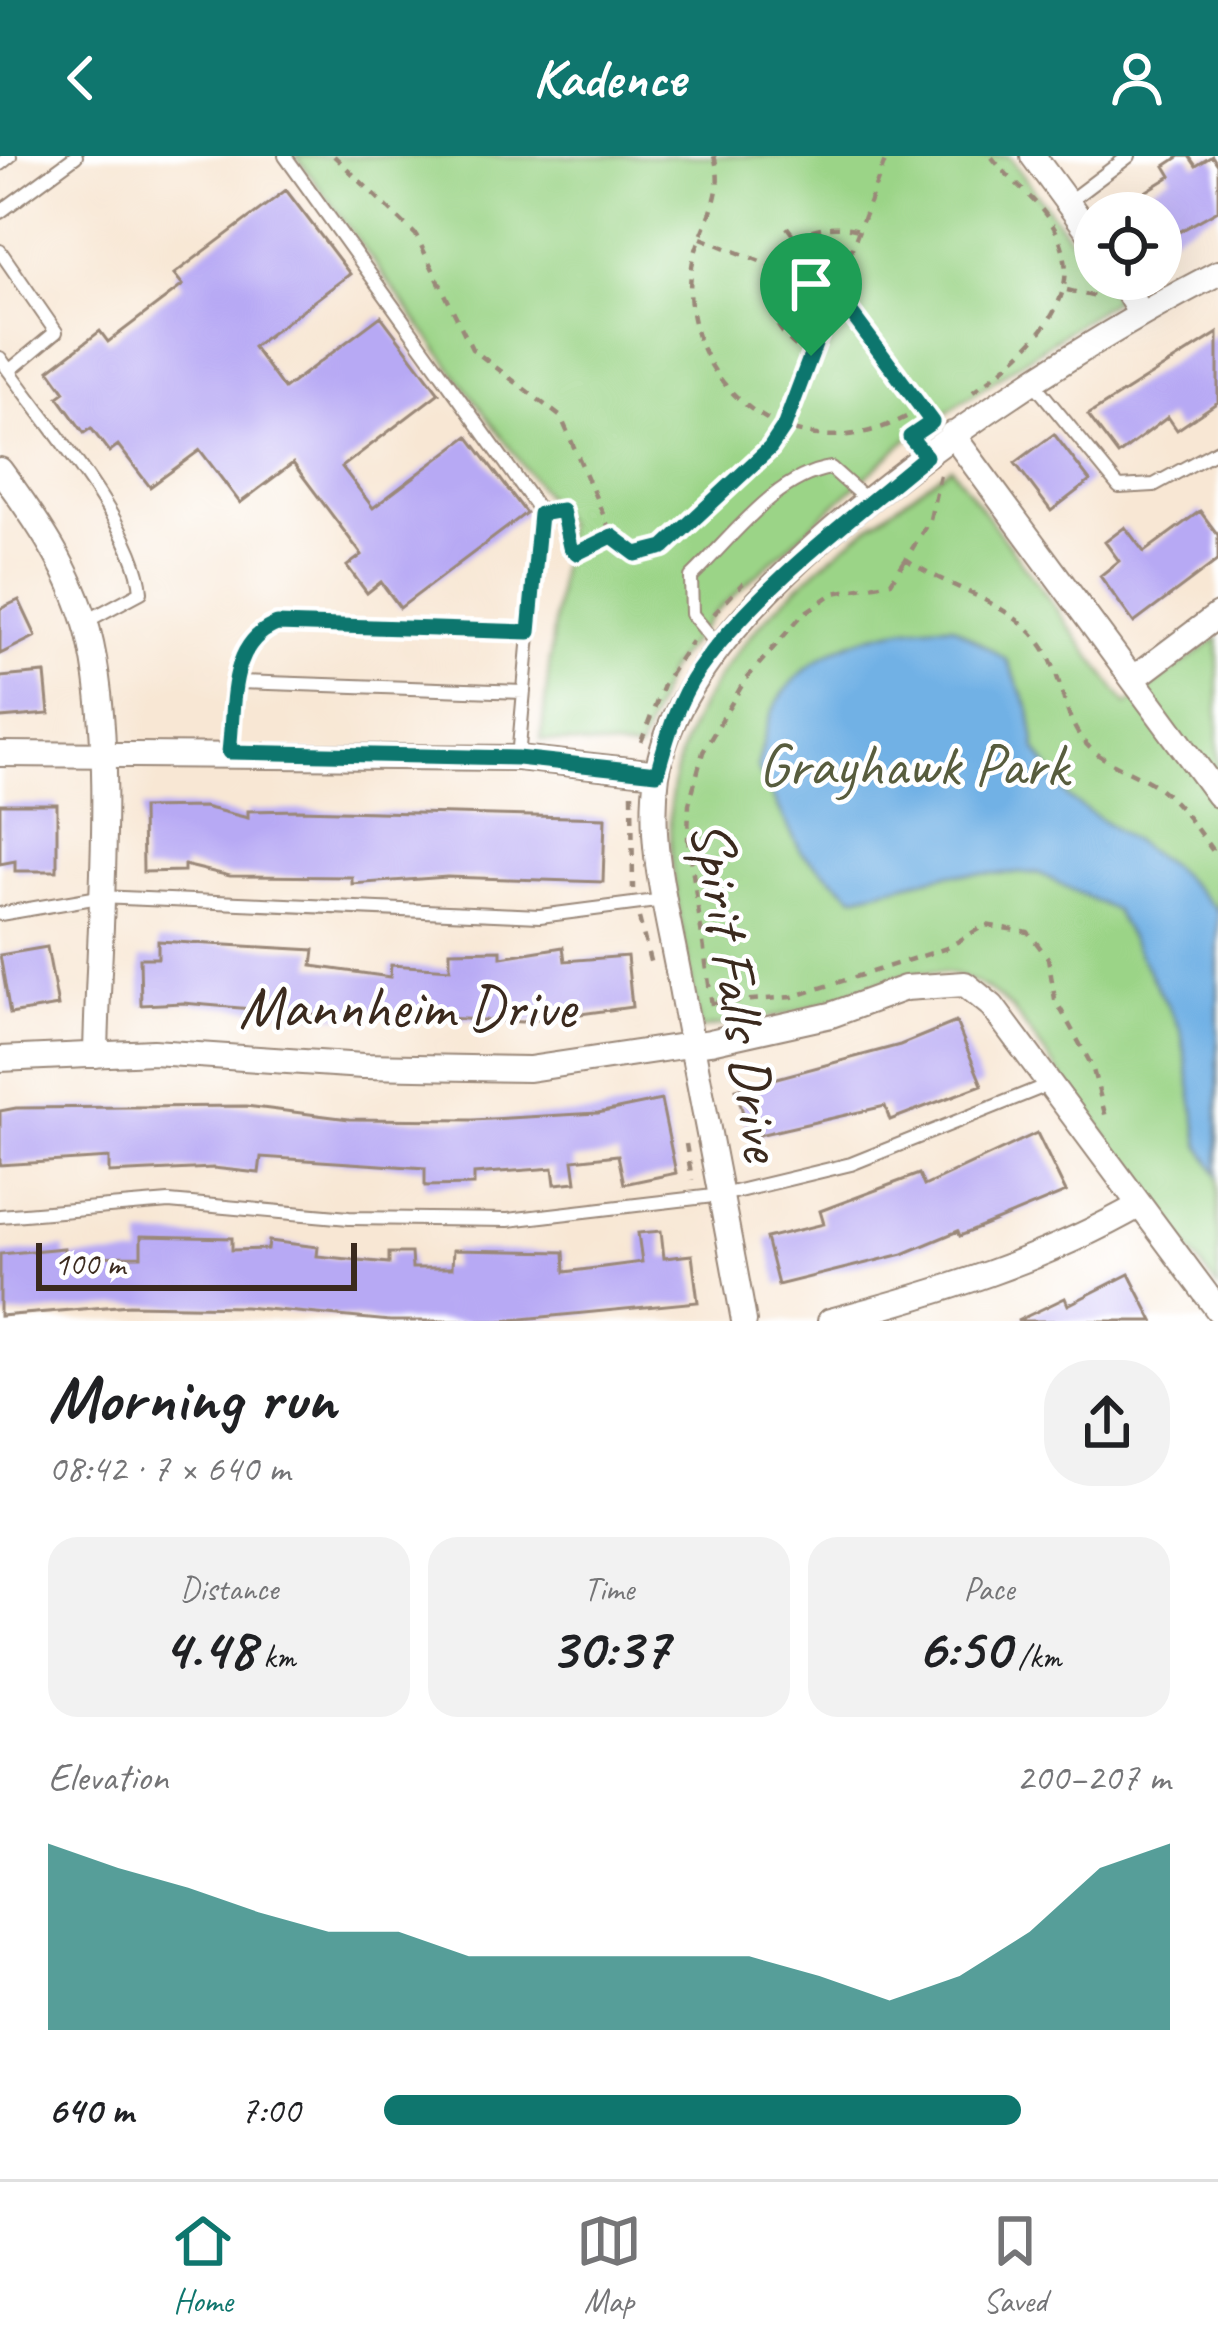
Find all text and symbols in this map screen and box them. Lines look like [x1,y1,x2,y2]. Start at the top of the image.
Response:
text: Kadence [533,44,685,112]
icon: back [48,45,114,111]
icon: person [1104,45,1170,111]
map controls [1074,192,1182,300]
button: locate [1074,192,1182,300]
pin [760,233,862,356]
icon: arrive [778,251,844,317]
park label: Grayhawk Park [758,727,1072,803]
street label: Spirit Falls Drive [674,815,803,1169]
street label: Mannheim Drive [239,969,579,1045]
scale bar [36,1237,357,1290]
text: 100 m [54,1243,125,1285]
text: Morning run [48,1357,336,1440]
button: share [1044,1360,1170,1486]
text: 08:42 · 7 × 640 m [48,1444,290,1493]
text: Distance [180,1568,278,1610]
text: Time [584,1568,634,1610]
text: Pace [964,1568,1014,1610]
text: 4.48 [162,1610,255,1686]
text: 30:37 [549,1610,669,1686]
text: 6:50 [917,1610,1010,1686]
text: km [255,1636,296,1678]
text: /km [1010,1636,1061,1678]
text: Elevation [48,1753,168,1802]
text: 200–207 m [1016,1753,1170,1802]
text: 640 m [48,2086,133,2135]
text: 7:00 [240,2086,300,2135]
tab: Home [170,2208,236,2322]
tab: Map [576,2208,642,2322]
tab: Saved [982,2208,1048,2322]

